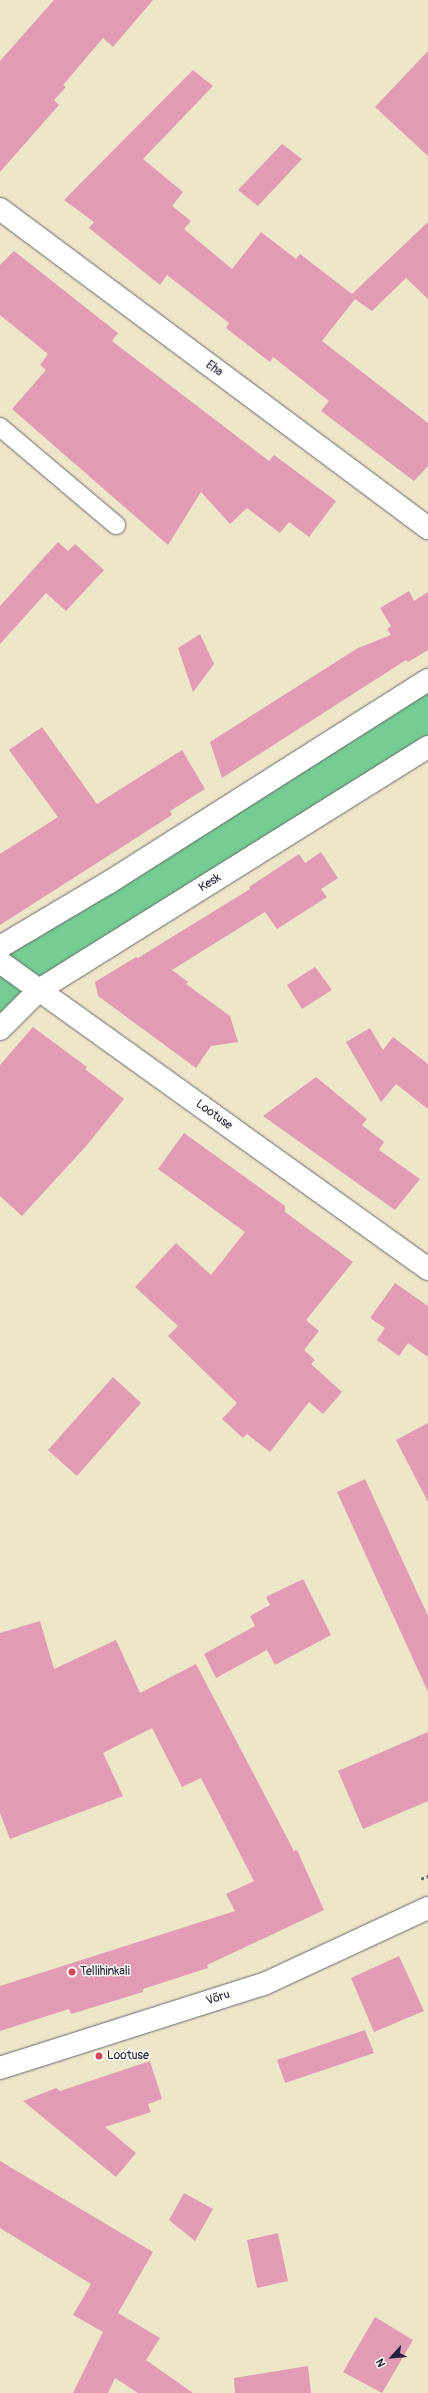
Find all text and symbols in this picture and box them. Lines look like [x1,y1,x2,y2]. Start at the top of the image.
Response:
street label: Eha [203,358,225,380]
street label: Kesk [196,871,224,895]
street label: Lootuse [193,1097,235,1133]
place label: Tellihinkali [80,1965,130,1979]
marker: Tellihinkali [67,1967,77,1977]
street label: Võru [204,1987,232,2009]
place label: Lootuse [107,2049,149,2063]
marker: Lootuse [94,2051,104,2061]
north arrow [372,2337,412,2377]
text: N [373,2356,388,2369]

